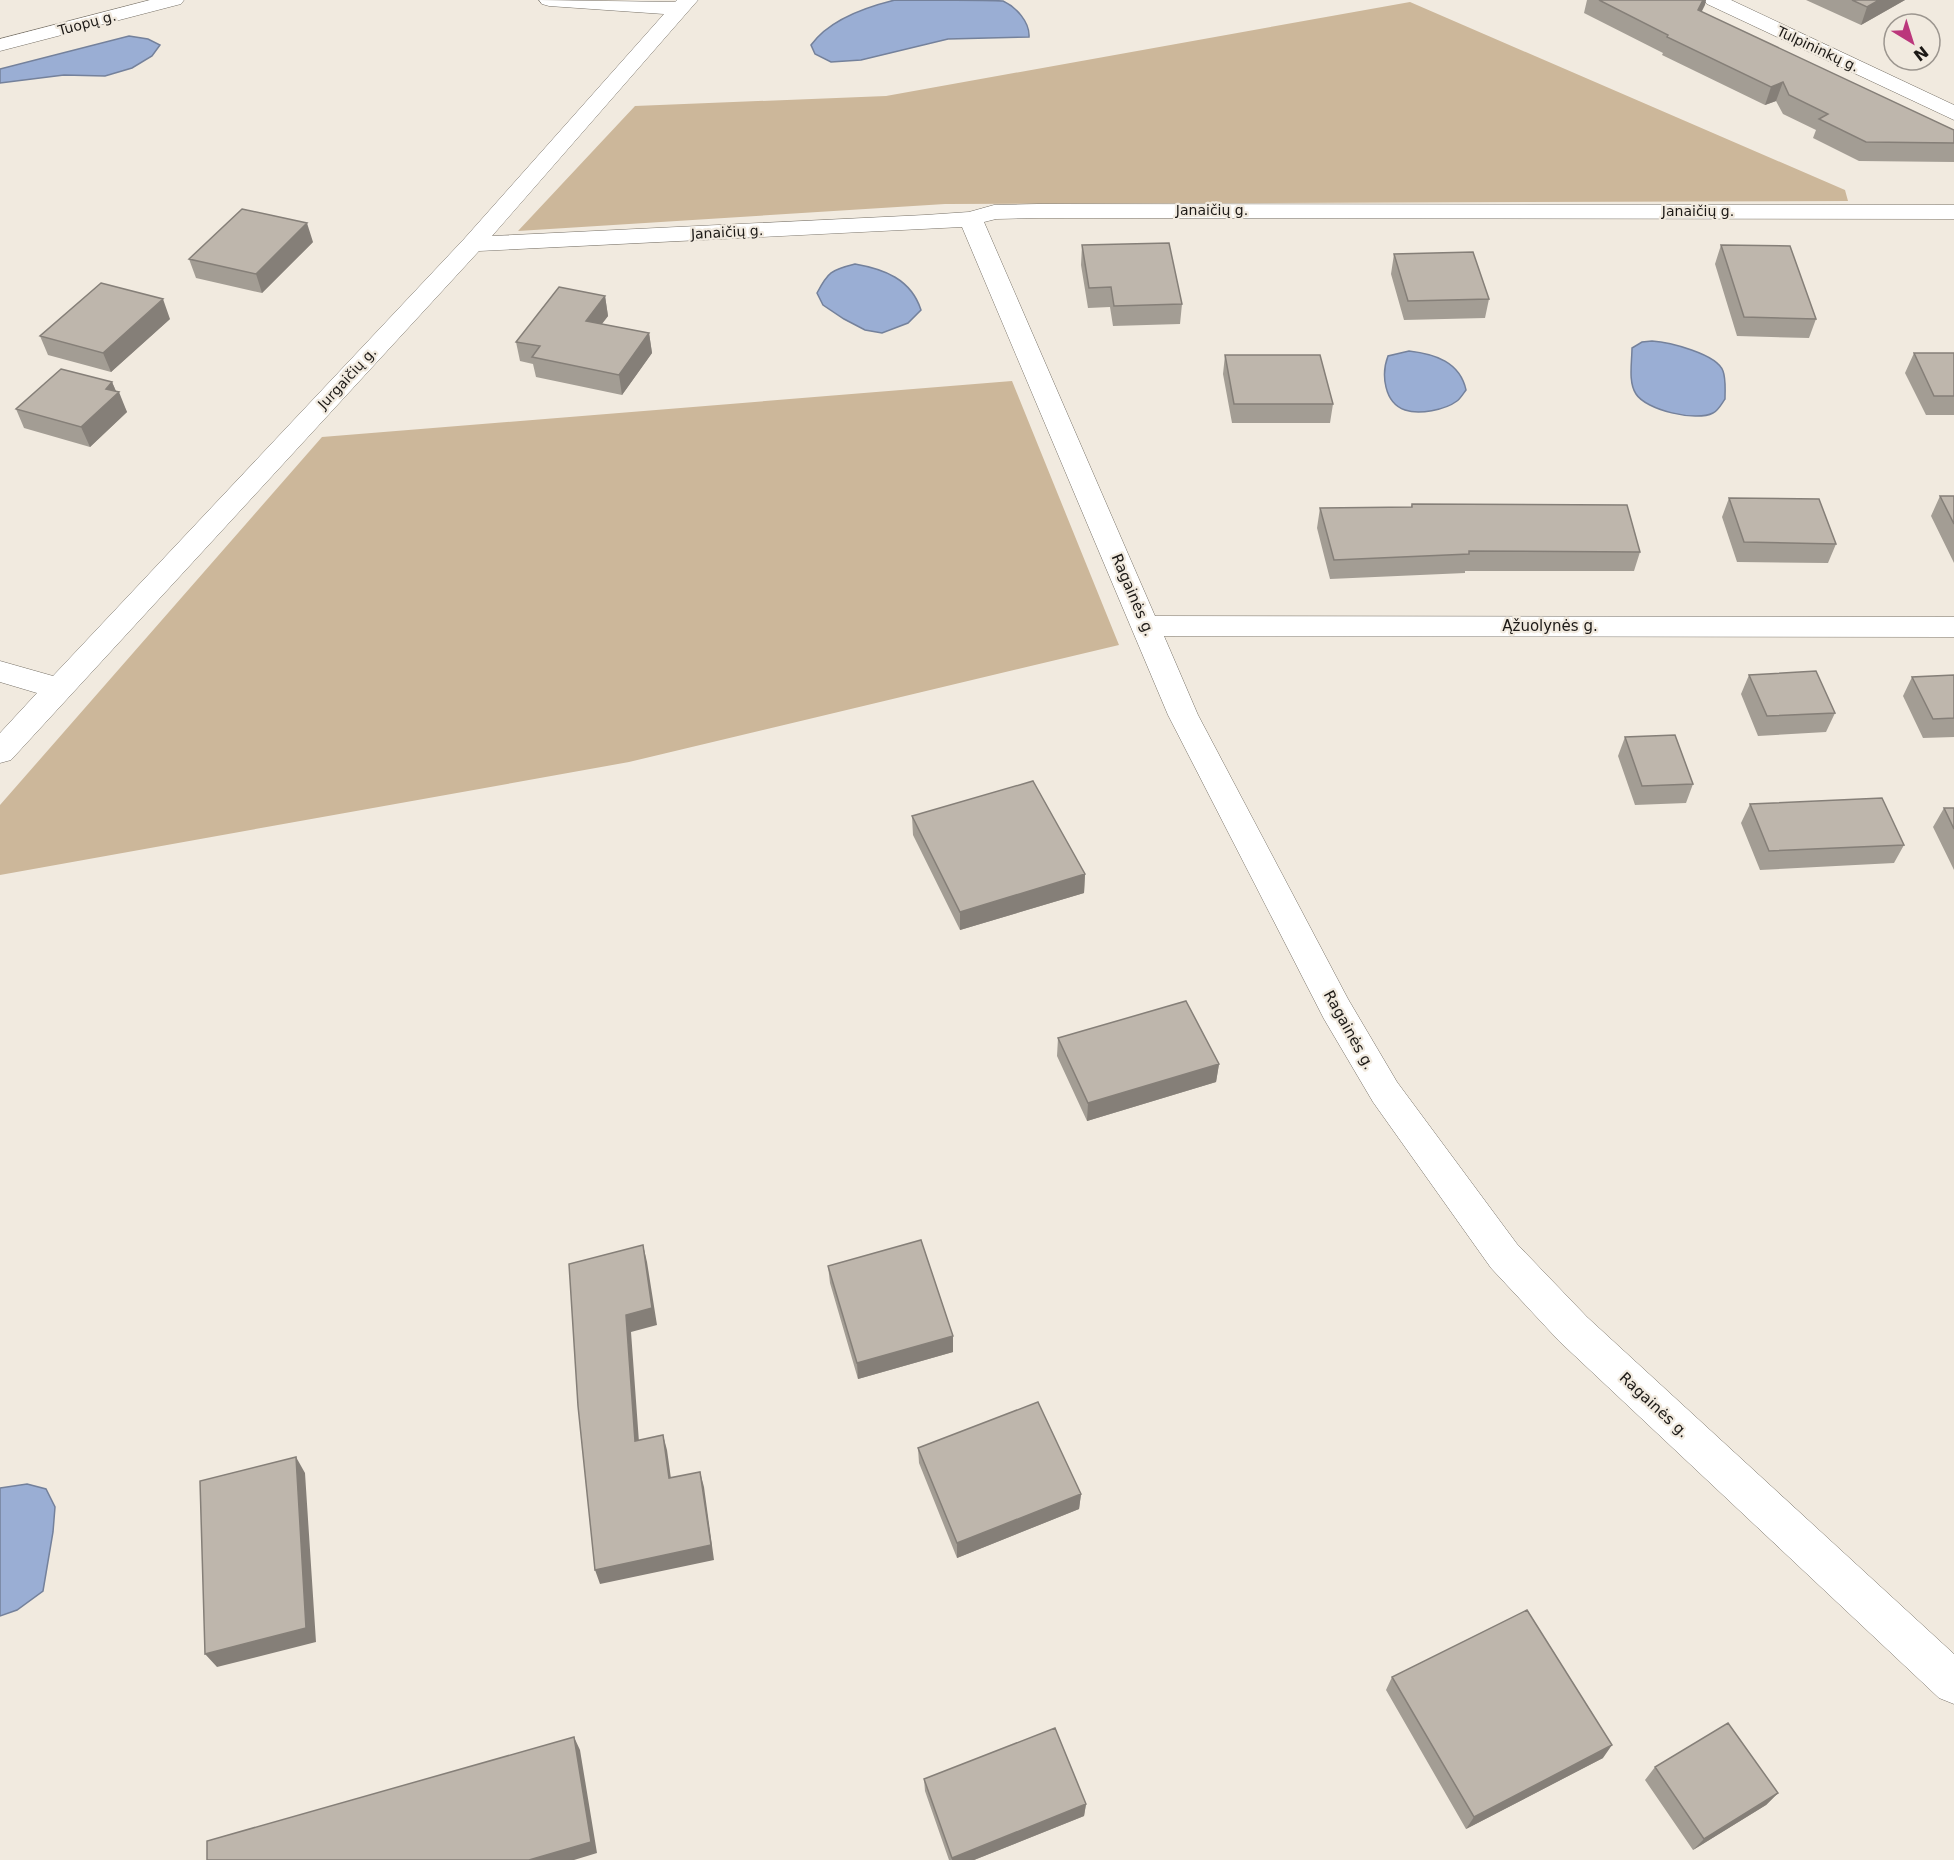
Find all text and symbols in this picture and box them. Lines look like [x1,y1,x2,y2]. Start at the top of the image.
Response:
street label: Tuopų g. [55,8,118,39]
north arrow [1882,12,1942,72]
street label: Tulpininkų g. [1774,23,1861,75]
text: N [1910,42,1932,65]
street label: Janaičių g. [1175,202,1248,218]
street label: Janaičių g. [1661,203,1734,219]
street label: Janaičių g. [689,222,764,242]
street label: Jurgaičių g. [314,344,379,413]
street label: Ragainės g. [1108,551,1158,639]
street label: Ąžuolynės g. [1502,617,1598,635]
street label: Ragainės g. [1320,987,1378,1073]
street label: Ragainės g. [1616,1368,1692,1442]

